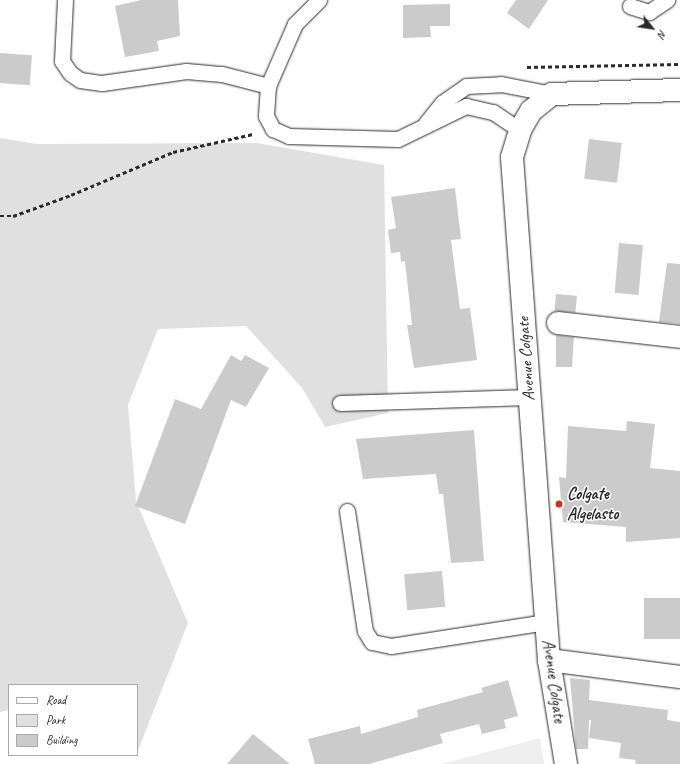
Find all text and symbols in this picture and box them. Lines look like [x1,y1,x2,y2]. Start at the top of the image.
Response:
north arrow [632,8,672,48]
text: N [655,28,670,40]
street label: Avenue Colgate [513,316,539,402]
place label: Colgate Algelasto [567,484,618,524]
marker: Colgate Algelasto [554,499,564,509]
street label: Avenue Colgate [538,638,570,724]
legend [8,684,138,756]
text: Road [46,692,66,708]
text: Park [46,712,65,728]
text: Building [46,732,78,748]

